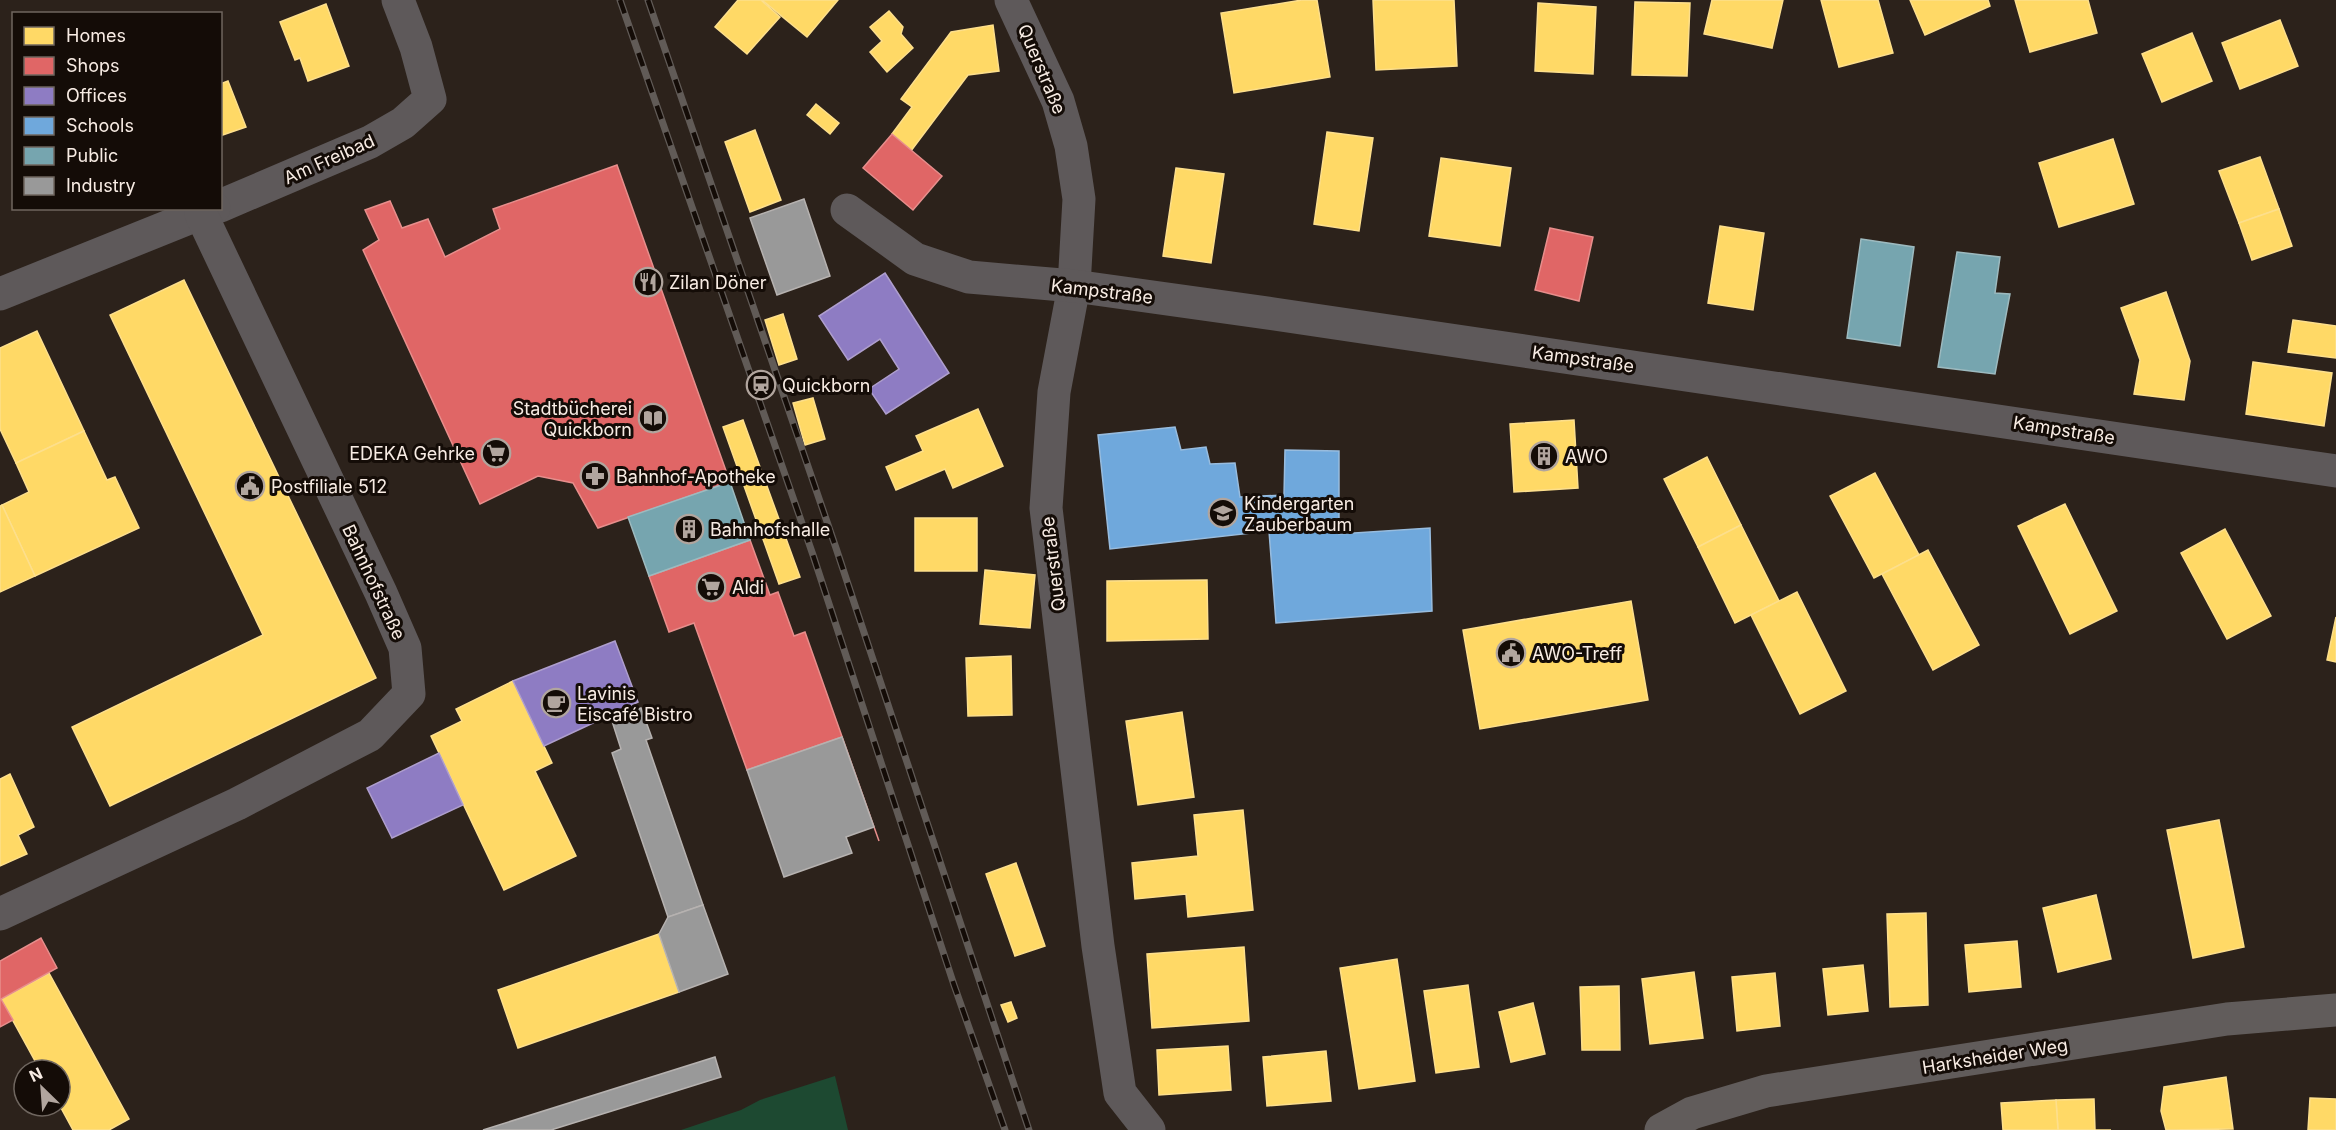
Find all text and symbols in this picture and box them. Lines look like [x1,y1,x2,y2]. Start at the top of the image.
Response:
legend [12,12,222,210]
street label: Querstraße [1014,21,1070,117]
text: Homes [66,25,126,46]
text: Shops [66,55,120,76]
text: Offices [66,85,127,106]
text: Schools [66,115,134,136]
street label: Am Freibad [280,130,378,188]
text: Public [66,145,118,166]
text: Industry [66,175,136,196]
restaurant icon: Zilan Döner [632,266,664,298]
place label: Zilan Döner [669,272,767,293]
street label: Kampstraße [1050,274,1154,308]
street label: Kampstraße [1531,341,1635,377]
station icon: Quickborn [745,369,777,401]
place label: Quickborn [782,375,870,396]
place label: Stadtbücherei Quickborn [513,398,632,440]
library icon: Stadtbücherei Quickborn [637,402,669,434]
street label: Kampstraße [2012,412,2116,448]
supermarket icon: EDEKA Gehrke [480,437,512,469]
building icon: AWO [1528,440,1560,472]
place label: EDEKA Gehrke [349,443,475,464]
place label: AWO [1565,446,1608,467]
pharmacy icon: Bahnhof-Apotheke [579,460,611,492]
place label: Bahnhof-Apotheke [616,466,776,487]
public building icon: Postfiliale 512 [234,470,266,502]
place label: Postfiliale 512 [271,476,387,497]
place label: Kindergarten Zauberbaum [1244,493,1354,535]
school or university icon: Kindergarten Zauberbaum [1207,497,1239,529]
building icon: Bahnhofshalle [673,513,705,545]
street label: Querstraße [1037,515,1069,613]
place label: Bahnhofshalle [710,519,830,540]
street label: Bahnhofstraße [338,521,410,643]
supermarket icon: Aldi [695,571,727,603]
place label: Aldi [732,577,764,598]
public building icon: AWO-Treff [1495,637,1527,669]
place label: AWO-Treff [1532,643,1622,664]
place label: Lavinis Eiscafé Bistro [577,683,693,725]
cafe icon: Lavinis Eiscafé Bistro [540,687,572,719]
street label: Harksheider Weg [1921,1034,2069,1078]
north arrow [12,1058,72,1118]
text: N [26,1063,45,1086]

